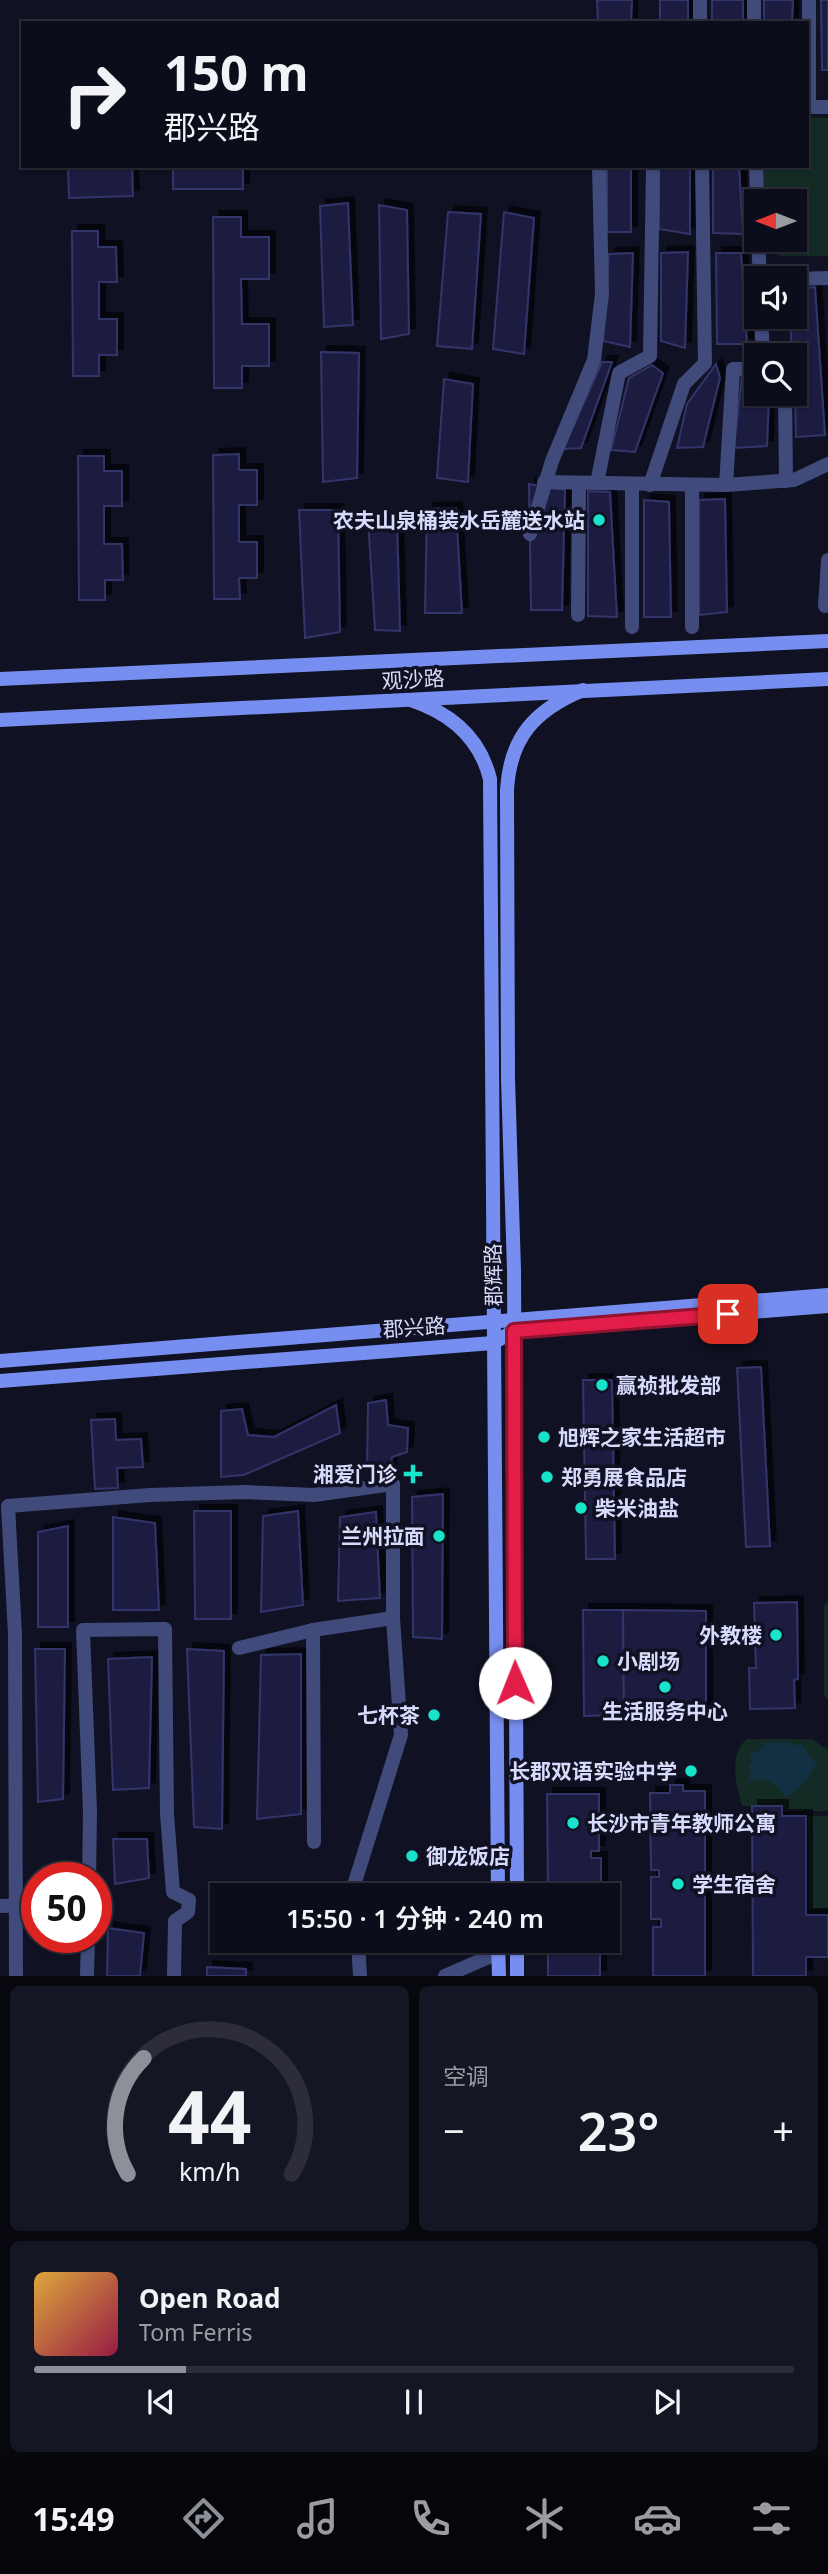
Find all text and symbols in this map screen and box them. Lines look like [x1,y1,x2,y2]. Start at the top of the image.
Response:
text: 150 m [164,39,309,105]
icon: right [49,49,140,140]
text: 郡兴路 [164,105,260,148]
north arrow [744,189,807,252]
map controls [744,189,807,406]
button: sound [744,266,807,329]
button: search [744,343,807,406]
place label: 农夫山泉桶装水岳麓送水站 [333,506,585,534]
marker: 农夫山泉桶装水岳麓送水站 [591,512,607,528]
street label: 观沙路 [381,663,445,695]
street label: 郡辉路 [478,1243,508,1307]
pin [698,1284,758,1344]
icon: arrive [709,1295,747,1333]
street label: 郡兴路 [382,1311,446,1343]
place label: 赢祯批发部 [616,1371,721,1399]
marker: 赢祯批发部 [594,1377,610,1393]
place label: 旭辉之家生活超市 [558,1423,726,1451]
marker: 旭辉之家生活超市 [536,1429,552,1445]
place label: 湘爱门诊 [313,1460,398,1488]
place label: 郑勇展食品店 [561,1463,687,1491]
marker: 湘爱门诊 [403,1464,423,1484]
marker: 郑勇展食品店 [539,1469,555,1485]
place label: 柴米油盐 [595,1494,679,1522]
marker: 柴米油盐 [573,1500,589,1516]
place label: 兰州拉面 [341,1522,425,1550]
marker: 兰州拉面 [431,1528,447,1544]
place label: 外教楼 [699,1621,762,1649]
marker: 外教楼 [768,1627,784,1643]
position arrow [478,1646,552,1720]
place label: 小剧场 [617,1647,680,1675]
marker: 小剧场 [595,1653,611,1669]
marker: 生活服务中心 [657,1679,673,1695]
place label: 生活服务中心 [602,1697,728,1725]
place label: 七杯茶 [357,1701,420,1729]
marker: 七杯茶 [426,1707,442,1723]
place label: 长郡双语实验中学 [509,1757,677,1785]
marker: 长郡双语实验中学 [683,1763,699,1779]
place label: 长沙市青年教师公寓 [587,1809,776,1837]
marker: 长沙市青年教师公寓 [565,1815,581,1831]
place label: 御龙饭店 [426,1842,510,1870]
marker: 御龙饭店 [404,1848,420,1864]
speed limit sign: 50 [21,1862,112,1953]
place label: 学生宿舍 [692,1870,776,1898]
marker: 学生宿舍 [670,1876,686,1892]
text: 15:50 · 1 分钟 · 240 m [286,1900,544,1936]
text: 空调 [443,2060,489,2092]
text: 44 [168,2067,251,2166]
text: 23° [578,2095,659,2166]
text: − [443,2104,465,2156]
text: + [772,2104,794,2156]
text: km/h [179,2154,240,2188]
text: Open Road [139,2280,281,2316]
text: Tom Ferris [139,2316,252,2348]
icon: previous [142,2383,180,2421]
icon: pause [395,2383,433,2421]
icon: next [648,2383,686,2421]
icon: directions [179,2494,228,2543]
icon: music [293,2494,342,2543]
icon: phone [406,2494,455,2543]
icon: climate [520,2494,569,2543]
icon: car [633,2494,682,2543]
icon: filters [747,2494,796,2543]
text: 15:49 [32,2497,114,2540]

